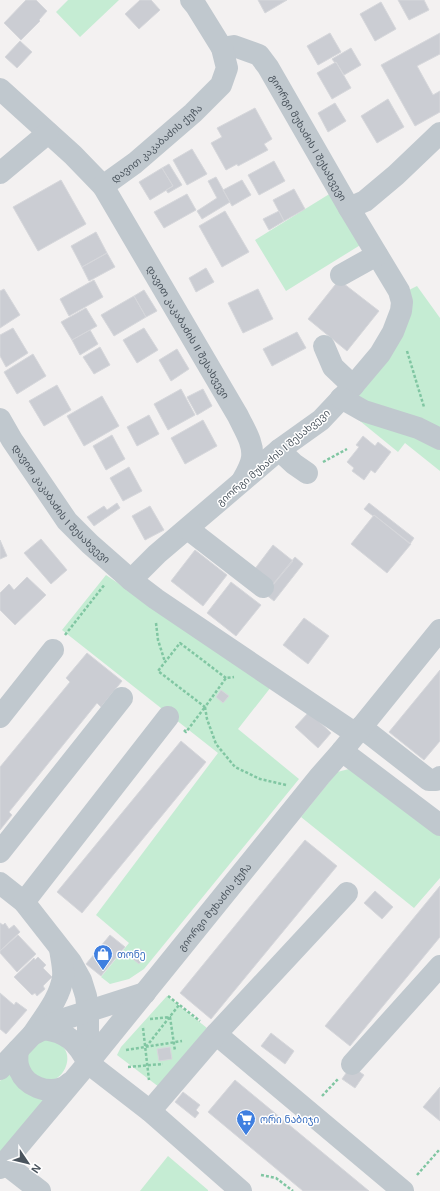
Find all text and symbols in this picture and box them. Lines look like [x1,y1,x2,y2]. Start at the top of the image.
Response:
street label: გიორგი მუხაძის I შესახვევი [267,73,349,203]
street label: დავით კაკაბაძის ქუჩა [109,102,204,185]
street label: დავით კაკაბაძის II შესახვევი [144,263,232,401]
street label: გიორგი მუხაძის I შესახვევი [215,407,333,509]
street label: დავით კაკაბაძის I შესახვევი [10,442,112,565]
street label: გიორგი მუხაძის ქუჩა [176,861,253,954]
shop icon: თონე [92,943,114,971]
place label: თონე [117,949,146,961]
supermarket icon: ორი ნაბიჯი [235,1108,257,1136]
place label: ორი ნაბიჯი [260,1114,319,1126]
north arrow [8,1143,48,1183]
text: N [29,1162,43,1175]

